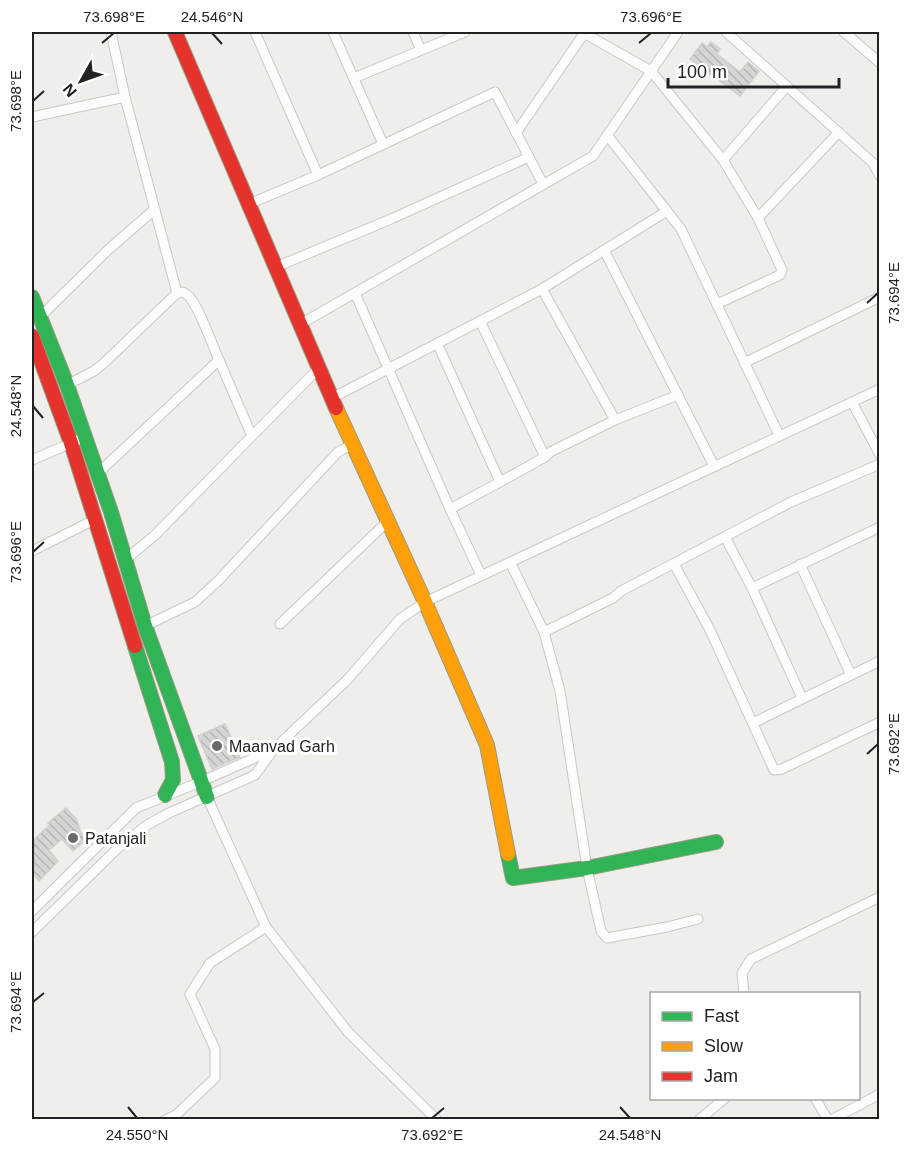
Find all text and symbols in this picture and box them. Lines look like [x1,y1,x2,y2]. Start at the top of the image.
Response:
text: 73.698°E [83,8,145,25]
text: 24.546°N [181,8,243,25]
text: 73.696°E [620,8,682,25]
north arrow [51,51,111,111]
scale bar [668,51,839,89]
text: 100 m [677,62,727,82]
text: 73.698°E [7,70,24,132]
text: N [60,80,80,100]
text: 73.694°E [885,262,902,324]
text: 24.548°N [7,375,24,437]
text: 73.696°E [7,521,24,583]
text: 73.692°E [885,713,902,775]
place label: Maanvad Garh [229,738,335,755]
marker: Maanvad Garh [210,739,224,753]
place label: Patanjali [85,830,146,847]
marker: Patanjali [66,831,80,845]
text: 73.694°E [7,971,24,1033]
legend [650,992,860,1100]
text: Fast [704,1006,739,1026]
text: Slow [704,1036,744,1056]
text: Jam [704,1066,738,1086]
text: 24.550°N [106,1126,168,1143]
text: 73.692°E [401,1126,463,1143]
text: 24.548°N [599,1126,661,1143]

